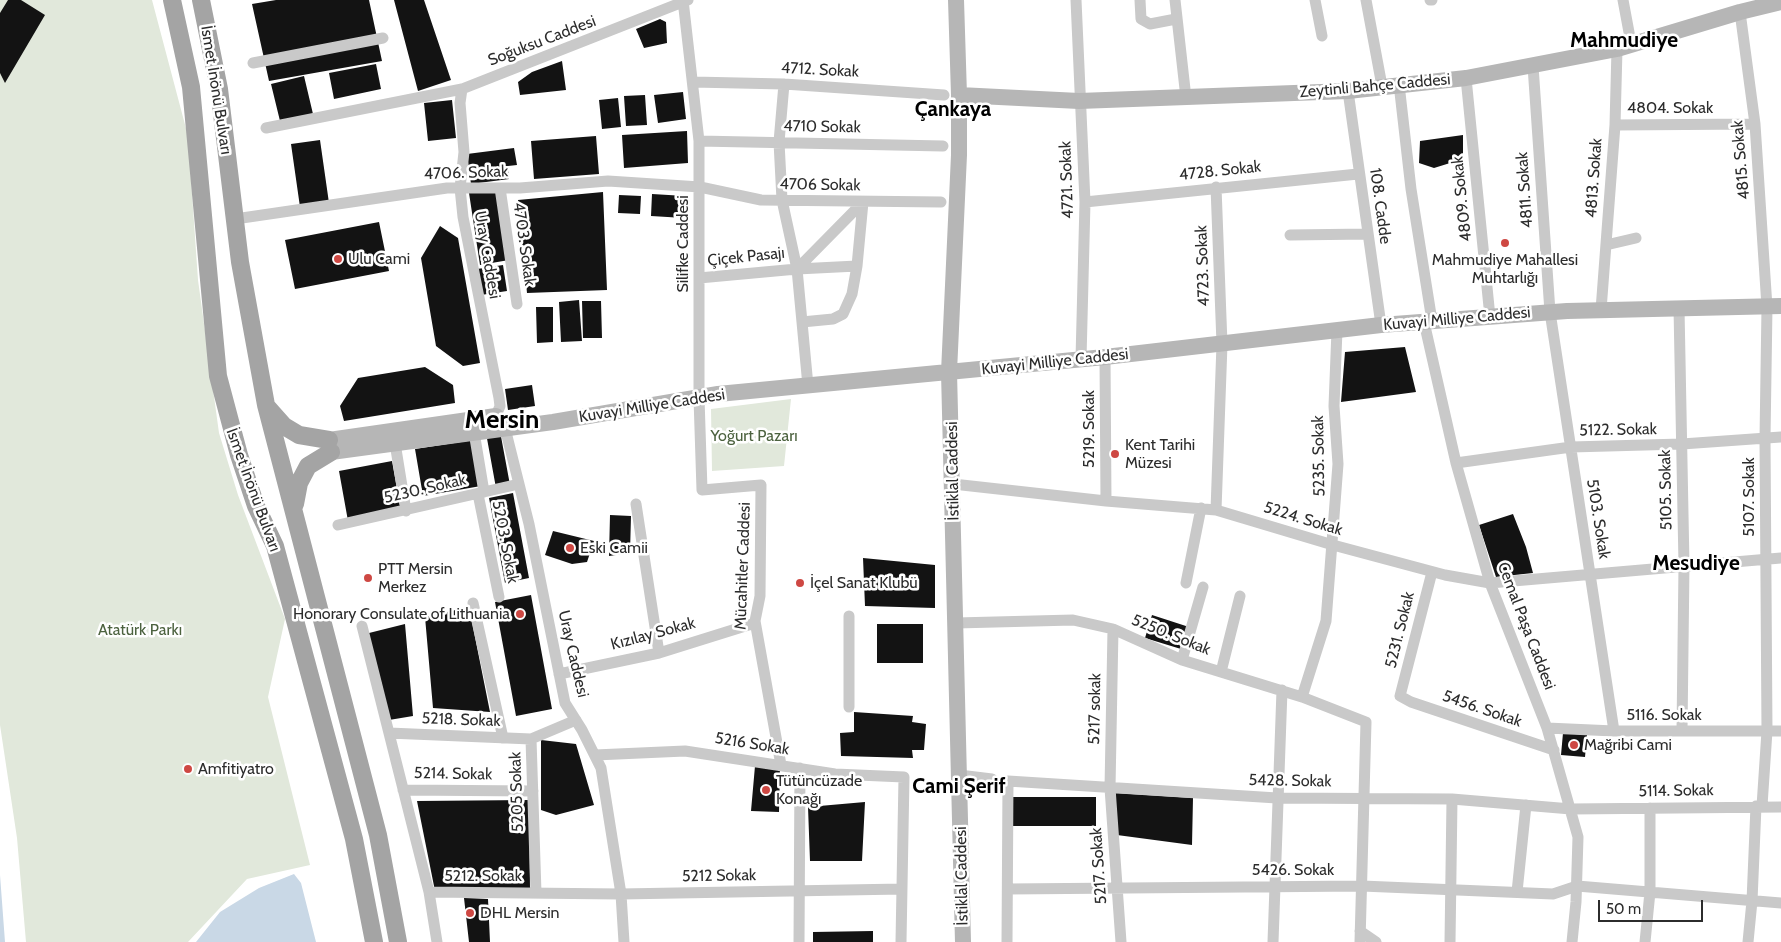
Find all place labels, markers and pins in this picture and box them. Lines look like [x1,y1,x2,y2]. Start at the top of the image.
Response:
marker: Mahmudiye Mahallesi Muhtarlığı [1499,237,1511,249]
place label: Ulu Cami [348,249,410,269]
place label: Mahmudiye Mahallesi Muhtarlığı [1432,250,1578,288]
marker: Ulu Cami [332,253,344,265]
place label: Kent Tarihi Müzesi [1125,435,1195,473]
marker: Kent Tarihi Müzesi [1109,448,1121,460]
place label: Eski Camii [580,538,648,558]
marker: Eski Camii [564,542,576,554]
place label: PTT Mersin Merkez [378,559,453,597]
marker: PTT Mersin Merkez [362,572,374,584]
place label: İçel Sanat Klubü [810,573,918,593]
marker: İçel Sanat Klubü [794,577,806,589]
place label: Honorary Consulate of Lithuania [293,604,510,624]
marker: Honorary Consulate of Lithuania [514,608,526,620]
place label: Mağribi Cami [1584,735,1672,755]
marker: Mağribi Cami [1568,739,1580,751]
place label: Amfitiyatro [198,759,274,779]
marker: Amfitiyatro [182,763,194,775]
place label: Tütüncüzade Konağı [776,771,862,809]
marker: Tütüncüzade Konağı [760,784,772,796]
place label: DHL Mersin [480,903,560,923]
marker: DHL Mersin [464,907,476,919]

